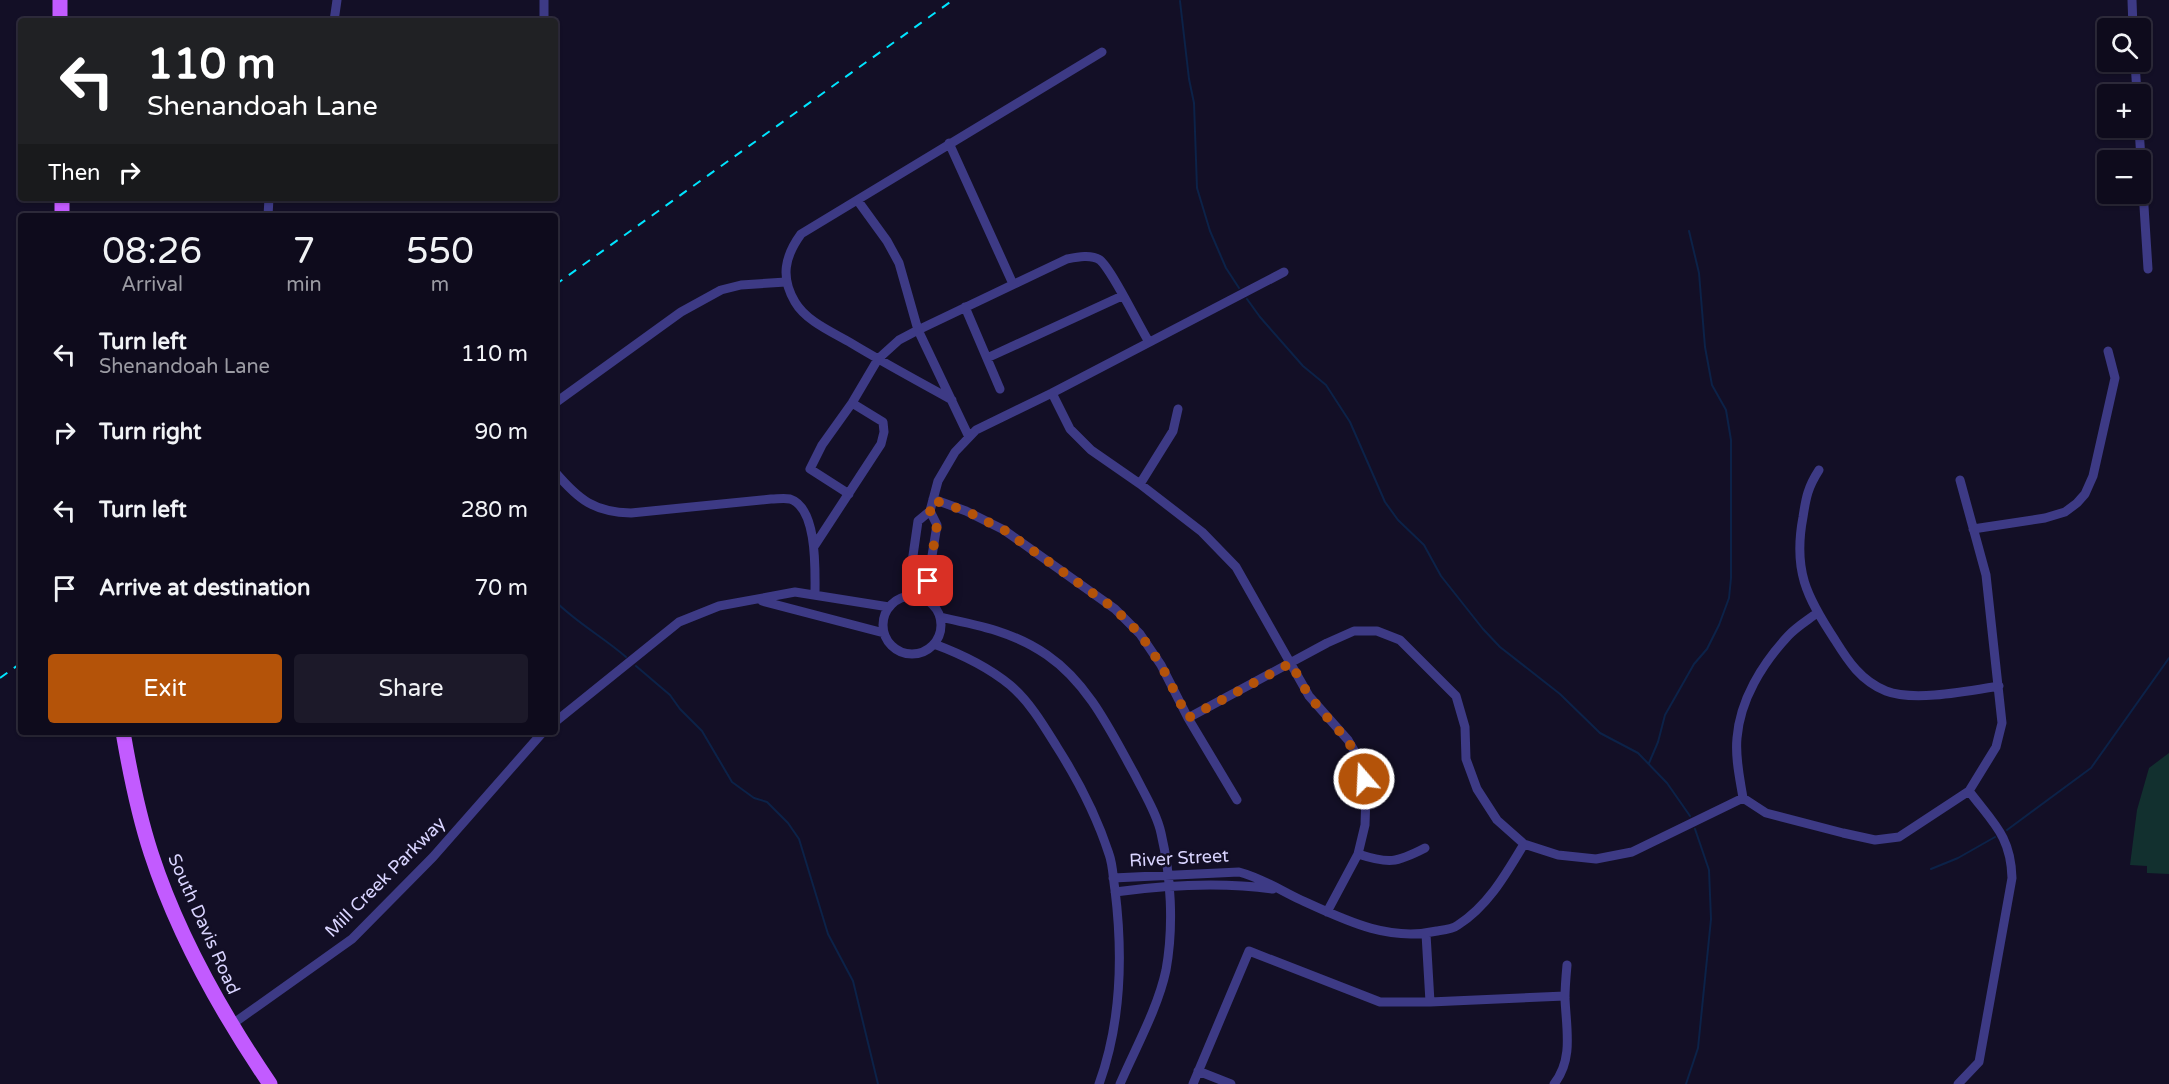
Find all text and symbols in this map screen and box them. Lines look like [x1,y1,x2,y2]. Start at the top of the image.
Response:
map controls [2097,18,2151,204]
button: search [2097,18,2151,72]
text: 110 m [147,39,276,90]
icon: left [48,42,126,120]
button: + [2097,84,2151,138]
text: Shenandoah Lane [147,90,378,123]
button: − [2097,150,2151,204]
icon: right [113,156,146,189]
text: Then [48,160,101,186]
text: 08:26 [102,230,202,273]
text: 7 [293,230,315,273]
text: 550 [406,230,474,273]
text: Arrival [121,273,183,297]
text: min [286,273,322,297]
text: m [431,273,449,297]
text: Turn left [99,329,187,355]
icon: left [48,338,81,371]
text: 110 m [461,341,528,367]
text: Shenandoah Lane [99,355,270,379]
icon: right [48,416,81,449]
text: Turn right [99,419,201,445]
text: 90 m [474,419,528,445]
icon: left [48,494,81,527]
text: Turn left [99,497,187,523]
text: 280 m [461,497,528,523]
pin [902,555,953,606]
icon: arrive [911,564,944,597]
icon: arrive [48,572,81,605]
text: Arrive at destination [99,575,310,601]
text: 70 m [474,575,528,601]
button: Exit [48,654,282,723]
button: Share [294,654,528,723]
position arrow [1332,747,1396,811]
street label: Mill Creek Parkway [320,812,450,942]
street label: River Street [1129,844,1230,872]
street label: South Davis Road [163,850,245,998]

